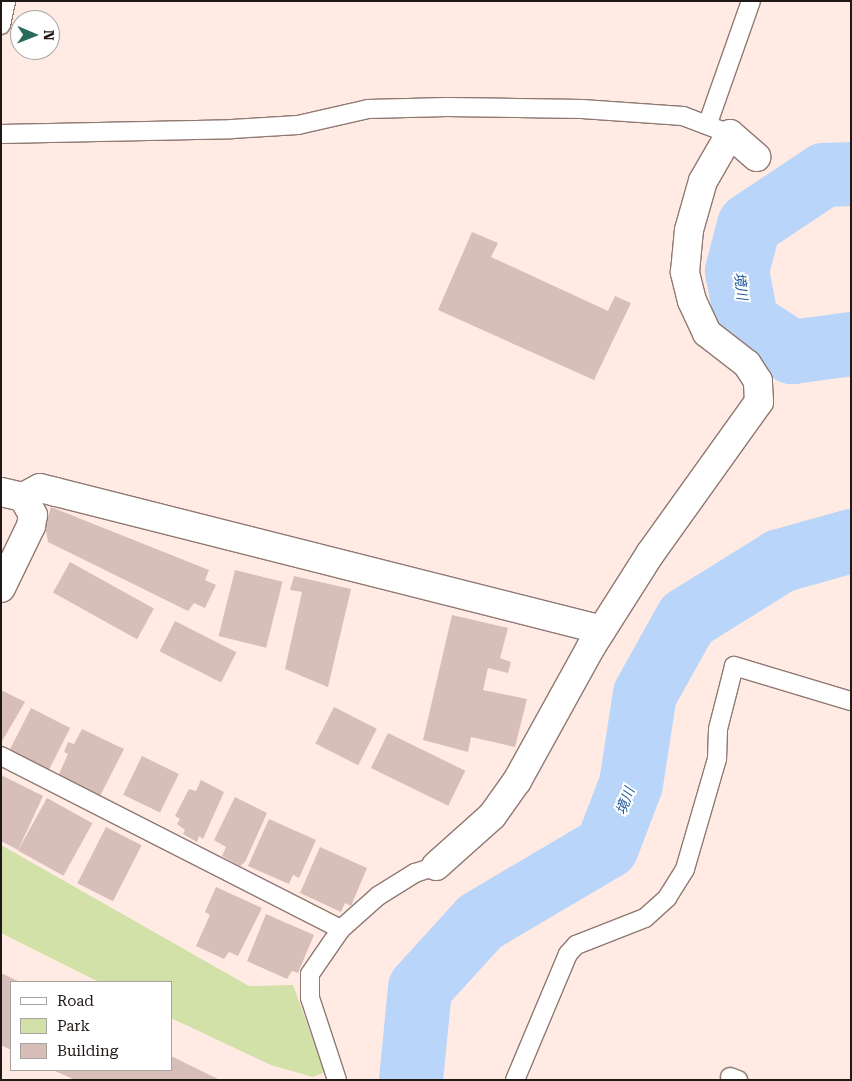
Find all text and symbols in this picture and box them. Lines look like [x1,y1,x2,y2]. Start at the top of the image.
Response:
north arrow [10,10,60,60]
text: N [41,30,57,41]
water label: 境川 [731,271,751,301]
water label: 境川 [612,785,638,817]
legend [10,981,172,1071]
text: Road [57,992,94,1010]
text: Park [57,1017,90,1035]
text: Building [57,1042,118,1060]

